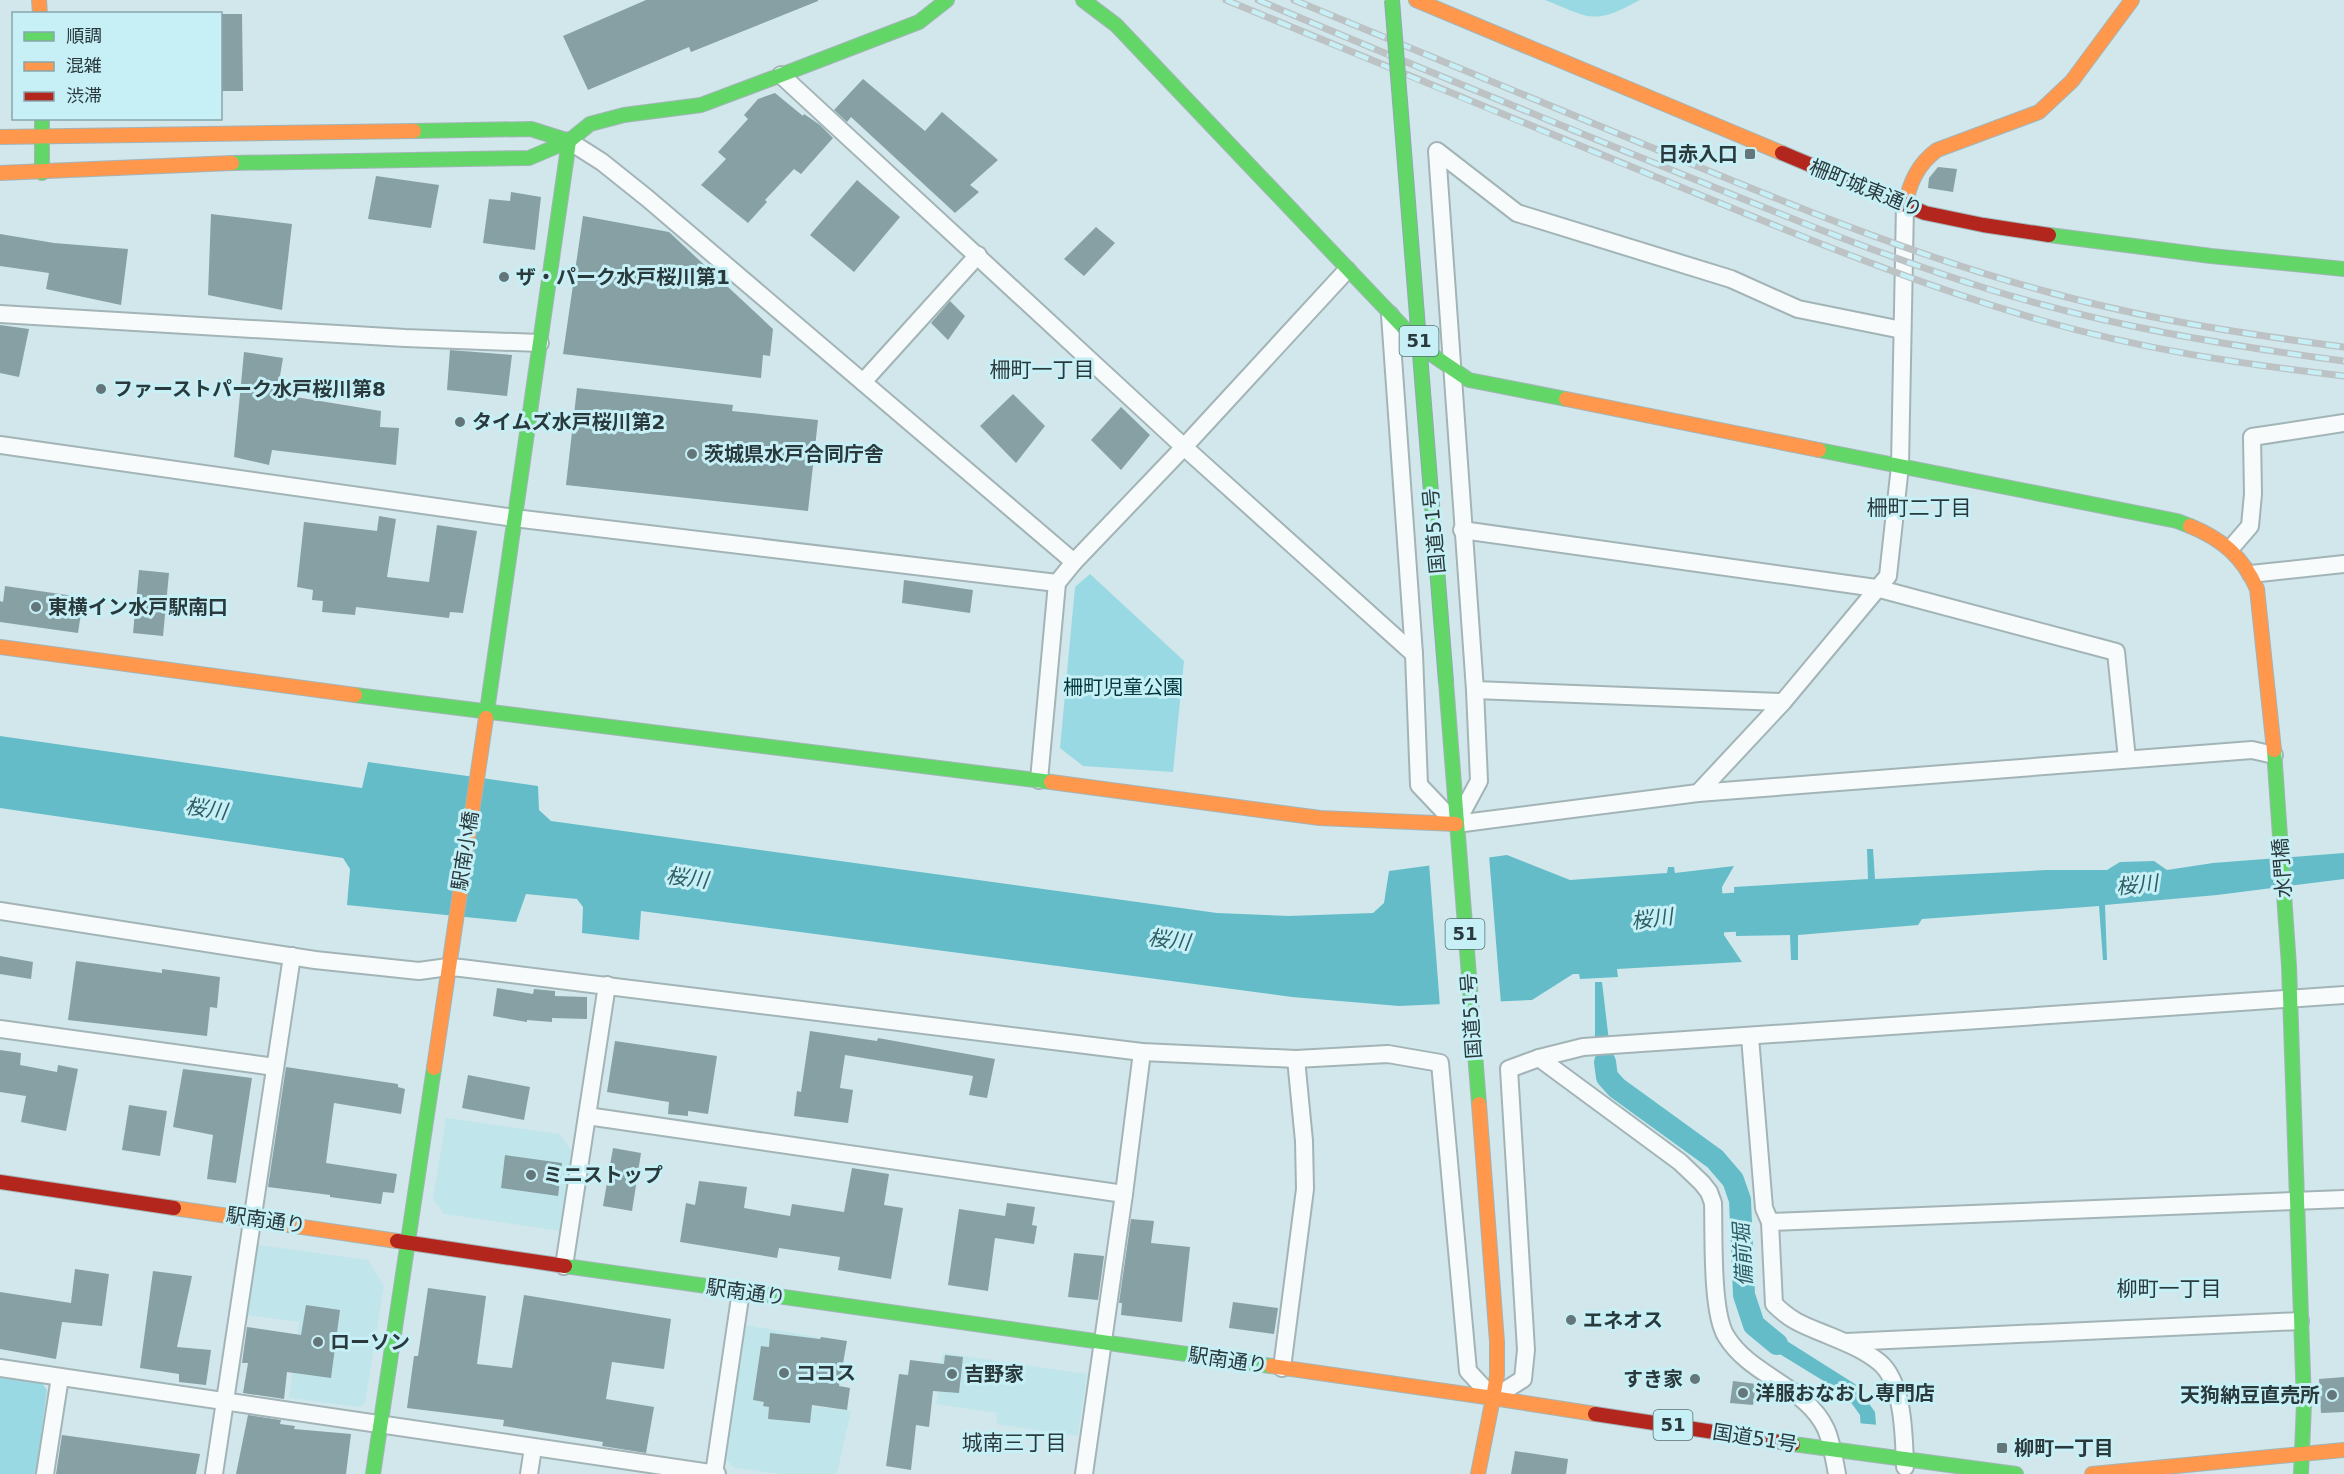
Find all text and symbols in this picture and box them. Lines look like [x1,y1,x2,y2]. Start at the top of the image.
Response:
legend [12,12,222,120]
text: 順調 [66,25,102,46]
text: 混雑 [66,55,102,76]
text: 渋滞 [66,85,102,106]
place label: 日赤入口 [1658,142,1738,166]
marker: 日赤入口 [1743,147,1757,161]
street label: 柵町城東通り [1806,154,1926,222]
place label: ザ・パーク水戸桜川第1 [516,265,730,289]
marker: ザ・パーク水戸桜川第1 [497,270,511,284]
road number: 51 [1400,326,1438,356]
district label: 柵町一丁目 [990,358,1095,382]
place label: ファーストパーク水戸桜川第8 [113,377,386,401]
marker: ファーストパーク水戸桜川第8 [94,382,108,396]
place label: タイムズ水戸桜川第2 [472,410,666,434]
marker: タイムズ水戸桜川第2 [453,415,467,429]
place label: 茨城県水戸合同庁舎 [704,442,884,466]
marker: 茨城県水戸合同庁舎 [685,447,699,461]
street label: 国道51号 [1418,487,1450,575]
district label: 柵町二丁目 [1867,496,1972,520]
place label: 東横イン水戸駅南口 [48,595,228,619]
marker: 東横イン水戸駅南口 [29,600,43,614]
park label: 柵町児童公園 [1063,675,1183,699]
water label: 桜川 [184,794,230,824]
street label: 駅南小橋 [447,810,483,892]
street label: 水門橋 [2268,837,2296,899]
water label: 桜川 [665,864,711,893]
water label: 桜川 [2115,871,2161,899]
water label: 桜川 [1630,904,1676,933]
road number: 51 [1446,919,1484,949]
water label: 桜川 [1147,926,1193,955]
street label: 国道51号 [1456,973,1486,1059]
place label: ミニストップ [543,1163,663,1187]
marker: ミニストップ [524,1168,538,1182]
street label: 駅南通り [225,1203,307,1237]
water label: 備前堀 [1729,1220,1757,1287]
street label: 駅南通り [705,1275,787,1309]
district label: 柳町一丁目 [2117,1277,2222,1301]
place label: エネオス [1583,1308,1663,1332]
marker: エネオス [1564,1313,1578,1327]
place label: ローソン [330,1330,410,1354]
marker: ローソン [311,1335,325,1349]
street label: 駅南通り [1187,1343,1269,1377]
place label: ココス [796,1361,856,1385]
place label: 吉野家 [964,1362,1024,1386]
marker: ココス [777,1366,791,1380]
marker: 吉野家 [945,1367,959,1381]
place label: すき家 [1623,1367,1683,1391]
marker: すき家 [1688,1372,1702,1386]
place label: 洋服おなおし専門店 [1755,1381,1935,1405]
place label: 天狗納豆直売所 [2180,1383,2320,1407]
marker: 洋服おなおし専門店 [1736,1386,1750,1400]
marker: 天狗納豆直売所 [2325,1388,2339,1402]
road number: 51 [1654,1410,1692,1440]
street label: 国道51号 [1711,1419,1799,1457]
district label: 城南三丁目 [962,1431,1067,1455]
place label: 柳町一丁目 [2014,1436,2114,1460]
marker: 柳町一丁目 [1995,1441,2009,1455]

